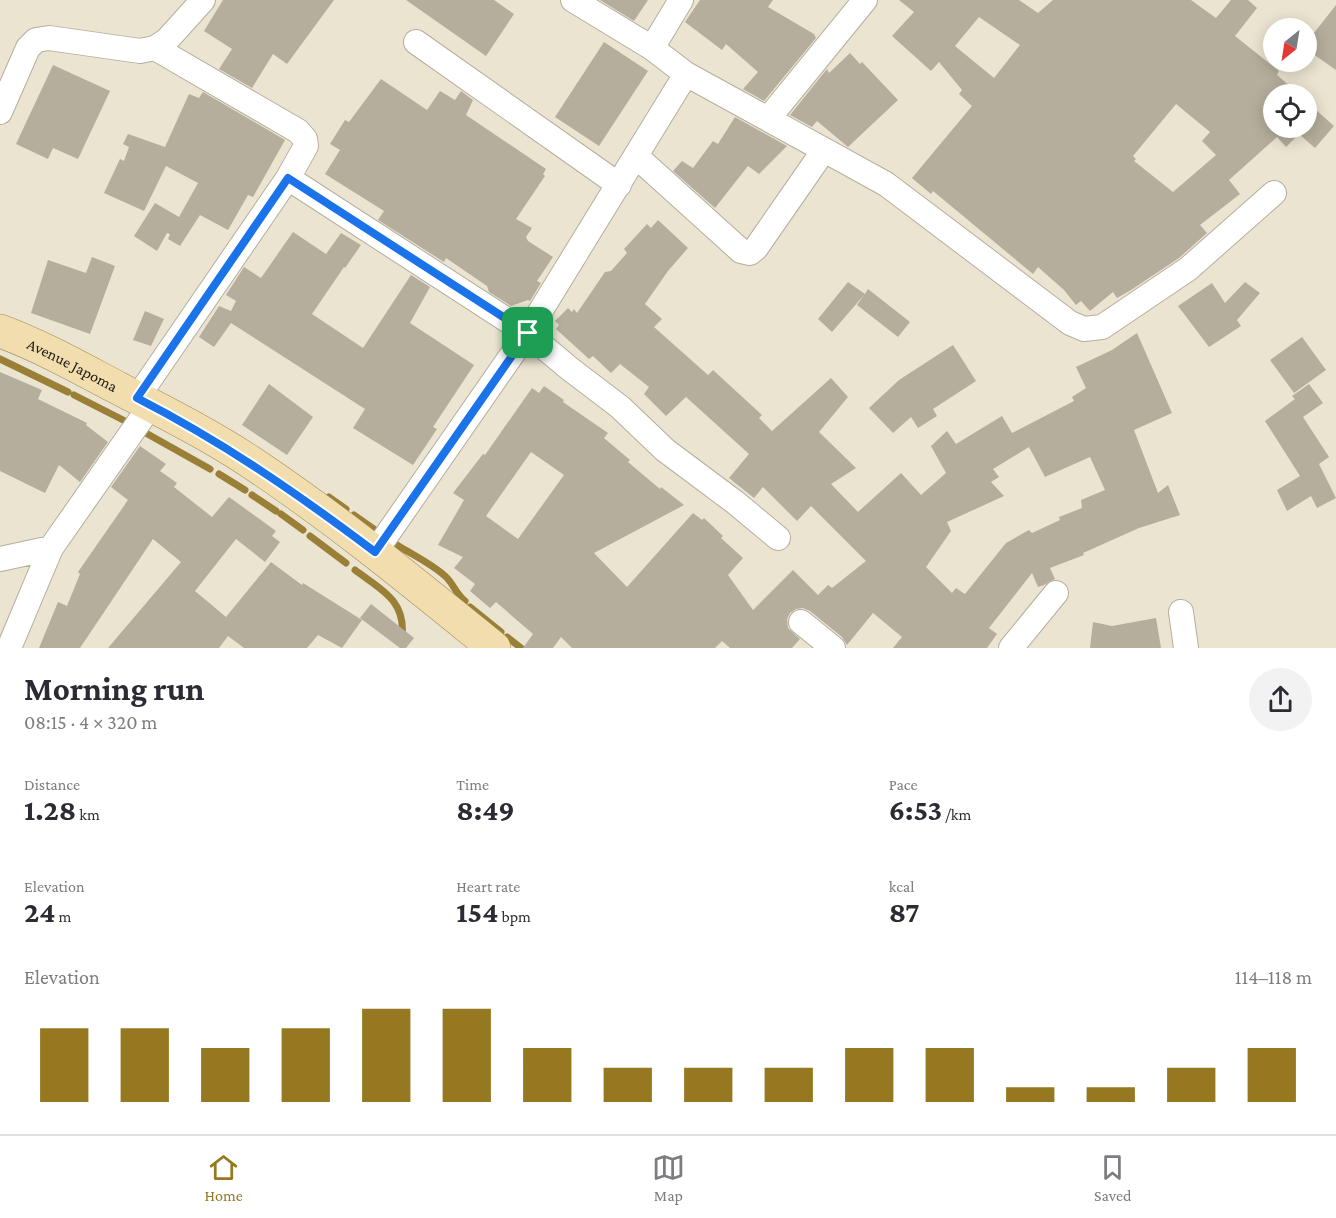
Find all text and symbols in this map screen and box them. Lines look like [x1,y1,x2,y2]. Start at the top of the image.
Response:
north arrow [1263,18,1317,72]
map controls [1263,18,1317,138]
button: locate [1263,84,1317,138]
pin [502,307,553,358]
icon: arrive [511,316,544,349]
street label: Avenue Japoma [25,335,121,395]
button: share [1249,668,1312,731]
text: Morning run [24,670,205,707]
text: 08:15 · 4 × 320 m [24,711,157,733]
text: Distance [24,776,80,793]
text: Time [456,776,489,793]
text: Pace [889,776,917,793]
text: 1.28 [24,793,76,826]
text: 8:49 [456,793,515,826]
text: 6:53 [889,793,942,826]
text: km [76,806,100,823]
text: /km [942,806,971,823]
text: Elevation [24,878,85,895]
text: Heart rate [456,878,520,895]
text: kcal [889,878,914,895]
text: 24 [24,895,55,928]
text: 154 [456,895,498,928]
text: 87 [889,895,919,928]
text: m [55,908,71,925]
text: bpm [498,908,531,925]
text: Elevation [24,966,100,988]
text: 114–118 m [1235,966,1312,988]
tab: Home [205,1151,243,1204]
tab: Map [652,1151,685,1204]
tab: Saved [1094,1151,1131,1204]

